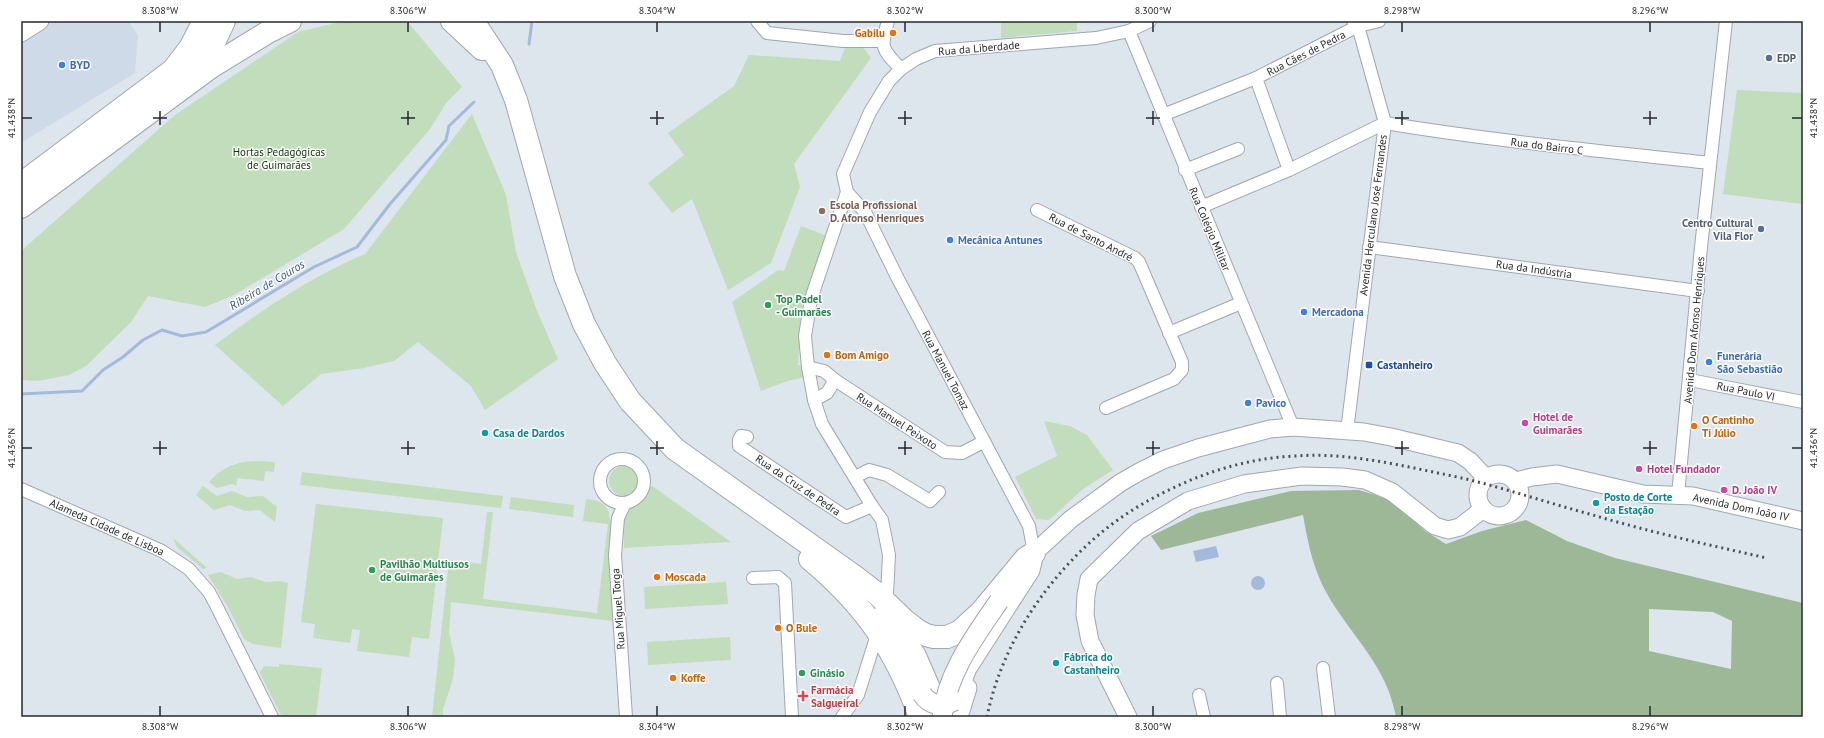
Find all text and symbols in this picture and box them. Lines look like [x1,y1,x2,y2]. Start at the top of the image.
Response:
text: 8.308°W [142,4,179,17]
text: 8.306°W [390,4,427,17]
text: 8.304°W [639,4,676,17]
text: 8.302°W [887,4,924,17]
text: 8.300°W [1135,4,1172,17]
text: 8.298°W [1384,4,1421,17]
text: 8.296°W [1632,4,1669,17]
place label: Gabilu [855,26,885,40]
street label: Rua Cães de Pedra [1264,27,1348,79]
marker: Gabilu [888,28,898,38]
street label: Rua da Liberdade [938,37,1021,59]
place label: EDP [1777,51,1797,65]
marker: EDP [1764,53,1774,63]
place label: BYD [70,58,90,72]
marker: BYD [57,60,67,70]
text: 41.438°N [5,98,18,138]
text: 41.438°N [1807,98,1820,138]
street label: Avenida Herculano José Fernandes [1356,133,1390,296]
street label: Rua do Bairro C [1510,135,1584,157]
park label: Hortas Pedagógicas de Guimarães [233,145,326,172]
street label: Rua Colégio Militar [1186,185,1234,273]
place label: Escola Profissional D. Afonso Henriques [830,198,924,225]
marker: Escola Profissional D. Afonso Henriques [817,206,827,216]
street label: Rua de Santo André [1047,210,1136,264]
place label: Centro Cultural Vila Flor [1682,216,1754,243]
marker: Centro Cultural Vila Flor [1756,224,1766,234]
place label: Mecânica Antunes [958,233,1043,247]
marker: Mecânica Antunes [945,235,955,245]
street label: Avenida Dom Afonso Henriques [1681,255,1707,404]
water label: Ribeira de Couros [226,256,307,313]
street label: Rua da Indústria [1495,257,1573,281]
place label: Top Padel - Guimarães [776,292,832,319]
marker: Top Padel - Guimarães [763,300,773,310]
place label: Mercadona [1312,305,1364,319]
marker: Mercadona [1299,307,1309,317]
street label: Rua Manuel Tomaz [919,328,973,412]
place label: Bom Amigo [835,348,889,362]
place label: Funerária São Sebastião [1717,349,1783,376]
marker: Bom Amigo [822,350,832,360]
marker: Funerária São Sebastião [1704,357,1714,367]
place label: Castanheiro [1377,358,1433,372]
marker: Castanheiro [1364,360,1374,370]
street label: Rua Paulo VI [1716,378,1776,404]
street label: Rua Manuel Peixoto [854,390,940,452]
place label: Pavico [1256,396,1286,410]
marker: Pavico [1243,398,1253,408]
place label: Hotel de Guimarães [1533,410,1583,437]
place label: O Cantinho Ti Júlio [1702,413,1754,440]
marker: Hotel de Guimarães [1520,418,1530,428]
marker: O Cantinho Ti Júlio [1689,421,1699,431]
place label: Casa de Dardos [493,426,565,440]
text: 41.436°N [5,428,18,468]
marker: Casa de Dardos [480,428,490,438]
text: 41.436°N [1807,428,1820,468]
street label: Rua da Cruz de Pedra [753,451,843,519]
place label: Hotel Fundador [1647,462,1720,476]
marker: Hotel Fundador [1634,464,1644,474]
place label: D. João IV [1732,483,1777,497]
marker: D. João IV [1719,485,1729,495]
place label: Posto de Corte da Estação [1604,490,1673,517]
street label: Avenida Dom João IV [1692,490,1791,524]
street label: Alameda Cidade de Lisboa [48,495,166,559]
marker: Posto de Corte da Estação [1591,498,1601,508]
place label: Pavilhão Multiusos de Guimarães [380,557,469,584]
marker: Pavilhão Multiusos de Guimarães [367,565,377,575]
street label: Rua Miguel Torga [608,568,628,650]
place label: Moscada [665,570,706,584]
marker: Moscada [652,572,662,582]
place label: O Bule [786,621,818,635]
marker: O Bule [773,623,783,633]
place label: Fábrica do Castanheiro [1064,650,1120,677]
marker: Fábrica do Castanheiro [1051,658,1061,668]
place label: Ginásio [810,666,845,680]
marker: Ginásio [797,668,807,678]
place label: Koffe [681,671,706,685]
marker: Koffe [668,673,678,683]
place label: Farmácia Salgueiral [811,683,859,710]
marker: Farmácia Salgueiral [798,691,808,701]
text: 8.308°W [142,720,179,733]
text: 8.306°W [390,720,427,733]
text: 8.304°W [639,720,676,733]
text: 8.302°W [887,720,924,733]
text: 8.300°W [1135,720,1172,733]
text: 8.298°W [1384,720,1421,733]
text: 8.296°W [1632,720,1669,733]

